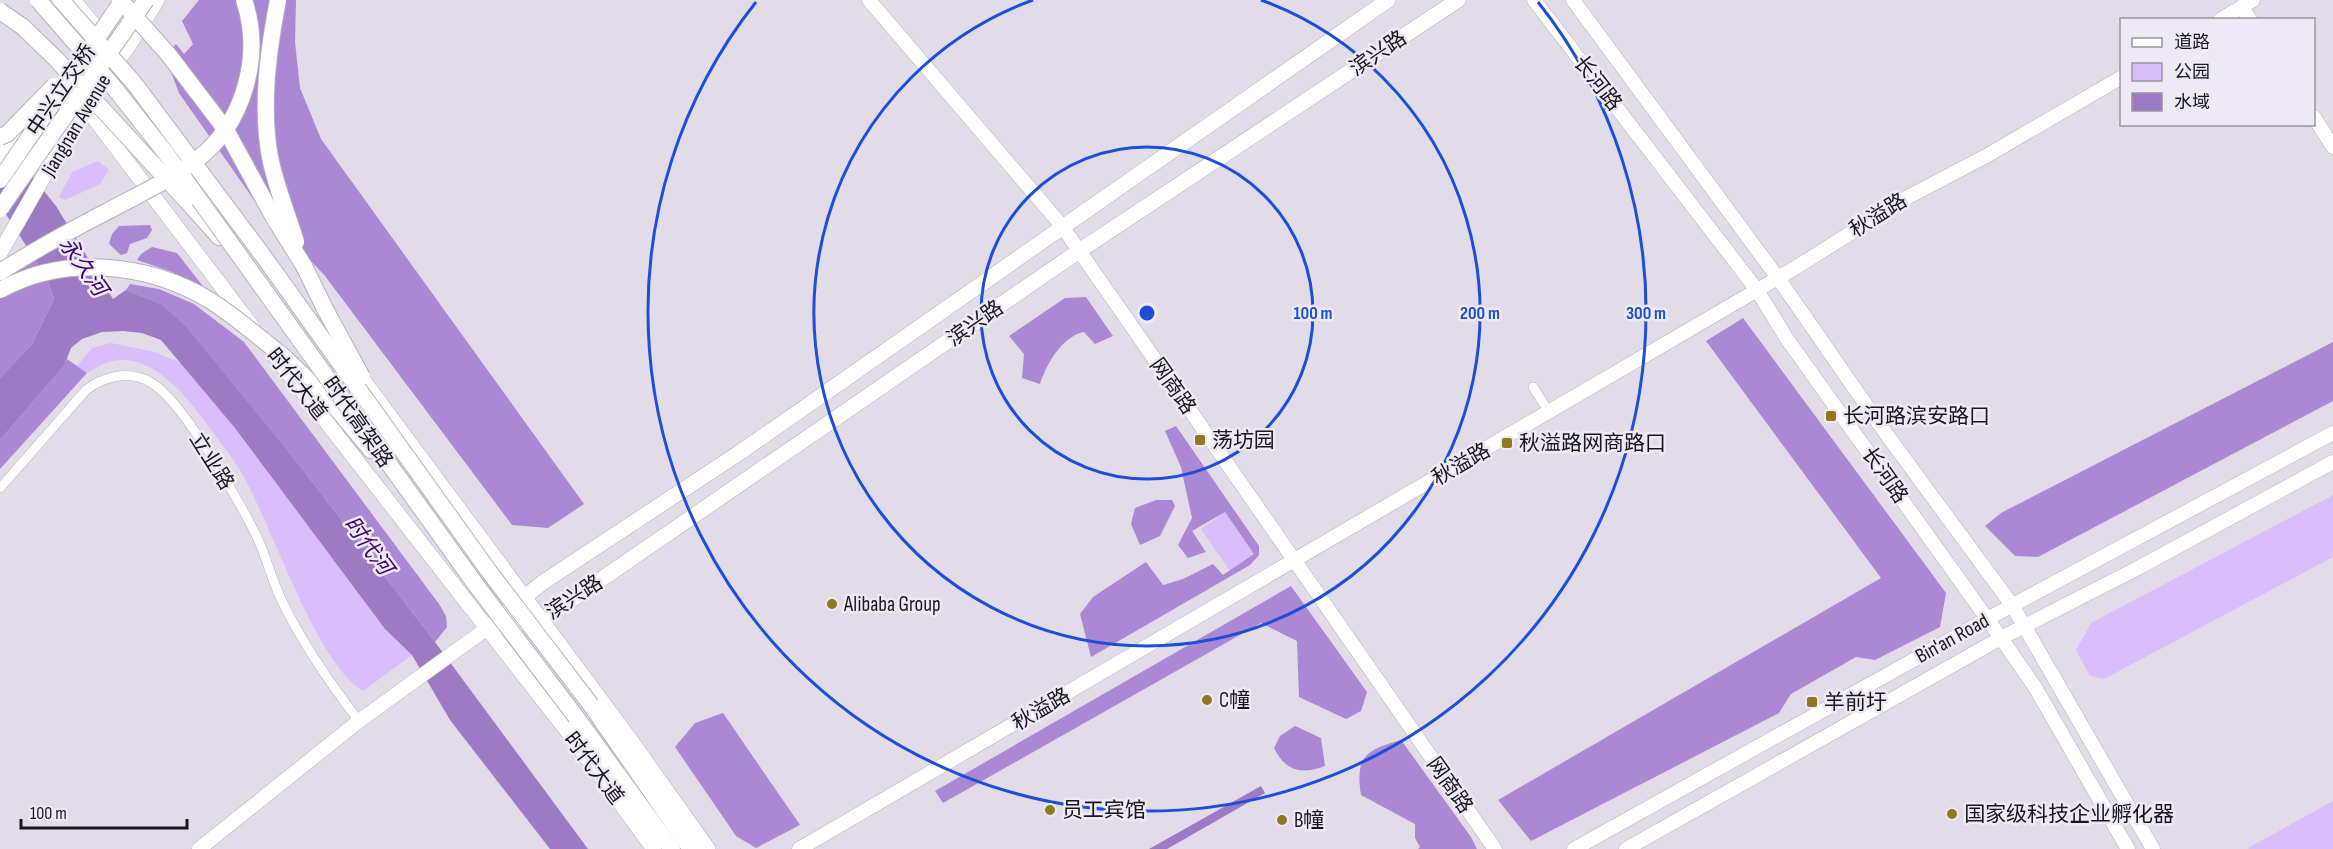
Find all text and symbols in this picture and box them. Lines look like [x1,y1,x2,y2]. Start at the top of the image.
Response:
legend [2120,18,2315,126]
street label: 滨兴路 [1345,25,1411,81]
text: 道路 [2174,32,2210,53]
street label: 中兴立交桥 [22,40,101,141]
street label: 长河路 [1568,51,1627,116]
text: 公园 [2174,62,2210,83]
street label: Jiangnan Avenue [36,70,117,182]
text: 水域 [2174,92,2210,113]
street label: 秋溢路 [1845,188,1912,243]
water label: 永久河 [53,232,115,305]
street label: 滨兴路 [942,295,1008,352]
centre of rings [1137,303,1157,323]
text: 100 m [1294,303,1333,324]
text: 200 m [1460,303,1500,324]
text: 300 m [1626,303,1666,324]
street label: 时代大道 [261,344,332,425]
street label: 网商路 [1144,353,1201,419]
street label: 时代高架路 [317,372,398,472]
place label: 长河路滨安路口 [1843,404,1990,429]
marker: 长河路滨安路口 [1824,409,1838,423]
street label: 立业路 [184,428,239,495]
place label: 荡坊园 [1212,428,1275,453]
place label: 秋溢路网商路口 [1519,431,1666,456]
marker: 荡坊园 [1193,433,1207,447]
marker: 秋溢路网商路口 [1500,436,1514,450]
street label: 秋溢路 [1428,438,1495,491]
street label: 长河路 [1856,442,1913,508]
water label: 时代河 [337,511,400,584]
street label: 滨兴路 [541,570,607,625]
place label: Alibaba Group [843,592,941,617]
marker: Alibaba Group [825,597,839,611]
street label: Bin'an Road [1911,608,1993,669]
street label: 秋溢路 [1008,683,1075,736]
place label: C幢 [1219,688,1250,713]
place label: 羊前圩 [1824,690,1887,715]
marker: C幢 [1200,693,1214,707]
marker: 羊前圩 [1805,695,1819,709]
street label: 时代大道 [558,727,629,809]
street label: 网商路 [1421,752,1478,818]
scale bar [21,792,188,830]
place label: 员工宾馆 [1062,798,1146,823]
place label: 国家级科技企业孵化器 [1964,802,2174,827]
text: 100 m [30,803,67,824]
marker: 员工宾馆 [1043,803,1057,817]
marker: 国家级科技企业孵化器 [1945,807,1959,821]
place label: B幢 [1294,808,1324,833]
marker: B幢 [1275,813,1289,827]

